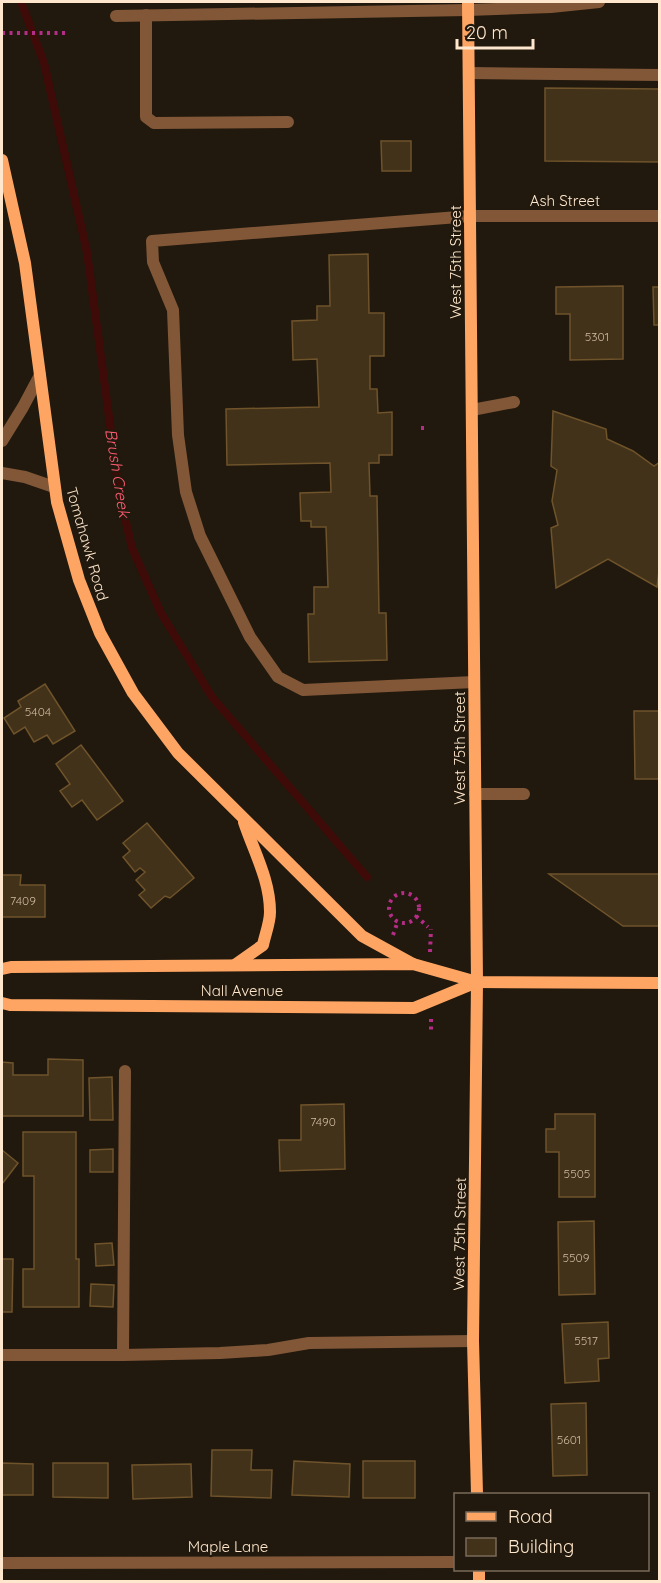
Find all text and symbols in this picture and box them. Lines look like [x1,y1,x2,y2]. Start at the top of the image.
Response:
scale bar [457,12,534,50]
text: 20 m [466,21,508,44]
street label: Ash Street [530,191,600,210]
street label: West 75th Street [446,205,465,319]
house number: 5301 [585,329,609,344]
water label: Brush Creek [101,427,135,520]
street label: Tomahawk Road [62,485,113,603]
street label: West 75th Street [450,691,469,805]
house number: 5404 [25,704,51,719]
house number: 7409 [10,893,36,908]
street label: Nall Avenue [201,981,283,1000]
house number: 7490 [310,1114,336,1129]
house number: 5505 [564,1166,590,1181]
street label: West 75th Street [449,1177,470,1291]
house number: 5509 [563,1250,590,1265]
house number: 5517 [574,1333,598,1348]
house number: 5601 [557,1432,581,1447]
legend [454,1493,649,1571]
text: Road [508,1505,553,1528]
text: Building [508,1535,574,1558]
street label: Maple Lane [188,1537,268,1556]

